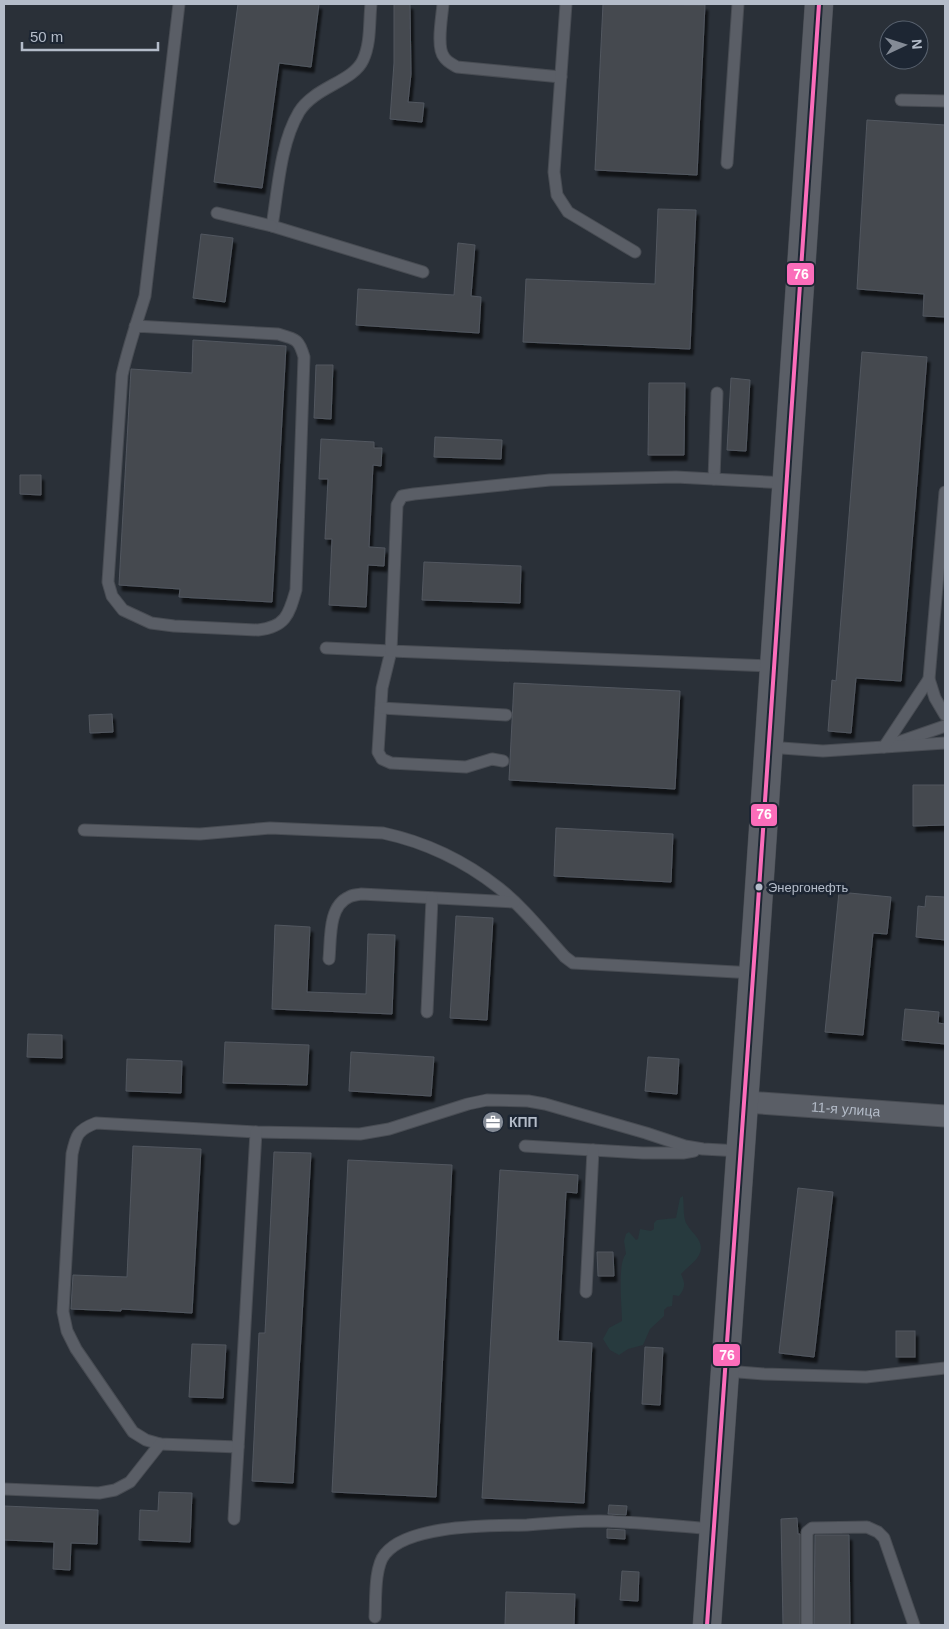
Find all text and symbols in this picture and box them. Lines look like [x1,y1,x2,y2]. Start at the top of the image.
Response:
scale bar [22,20,159,52]
north arrow [879,20,929,70]
text: 50 m [30,28,63,45]
text: N [909,38,925,50]
line badge: 76 [786,262,815,286]
text: 76 [793,266,809,282]
line badge: 76 [750,803,778,827]
text: 76 [756,806,772,822]
place label: Энергонефть [768,880,848,895]
marker: Энергонефть [754,882,764,892]
street label: 11-я улица [811,1099,881,1119]
office icon: КПП [481,1110,505,1134]
place label: КПП [509,1114,538,1130]
line badge: 76 [712,1343,741,1367]
text: 76 [719,1347,735,1363]

